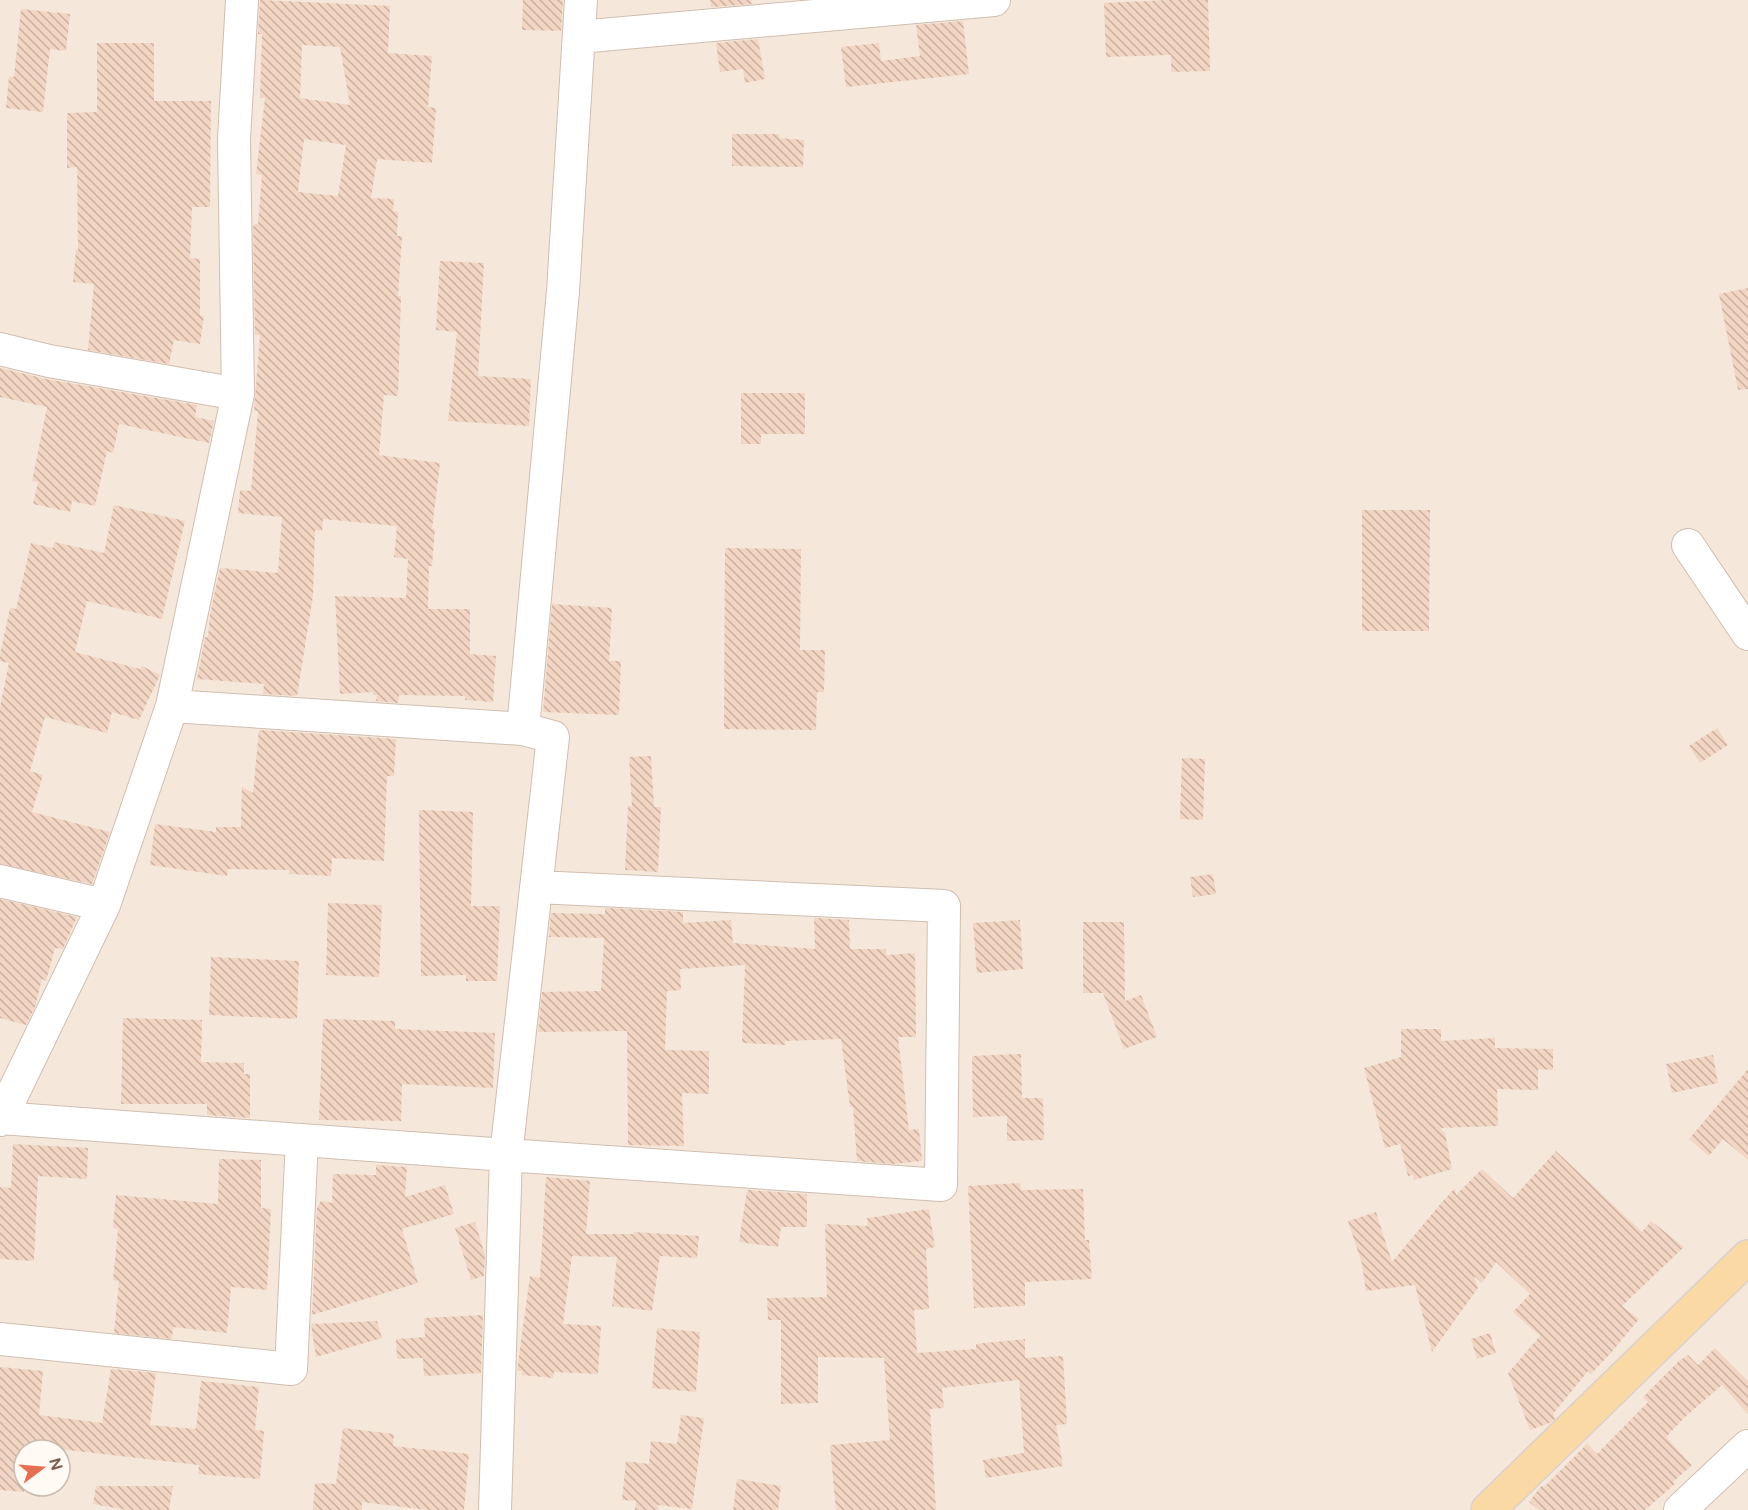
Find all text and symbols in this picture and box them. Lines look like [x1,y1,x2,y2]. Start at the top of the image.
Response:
north arrow [12,1438,72,1498]
text: N [44,1455,68,1473]

